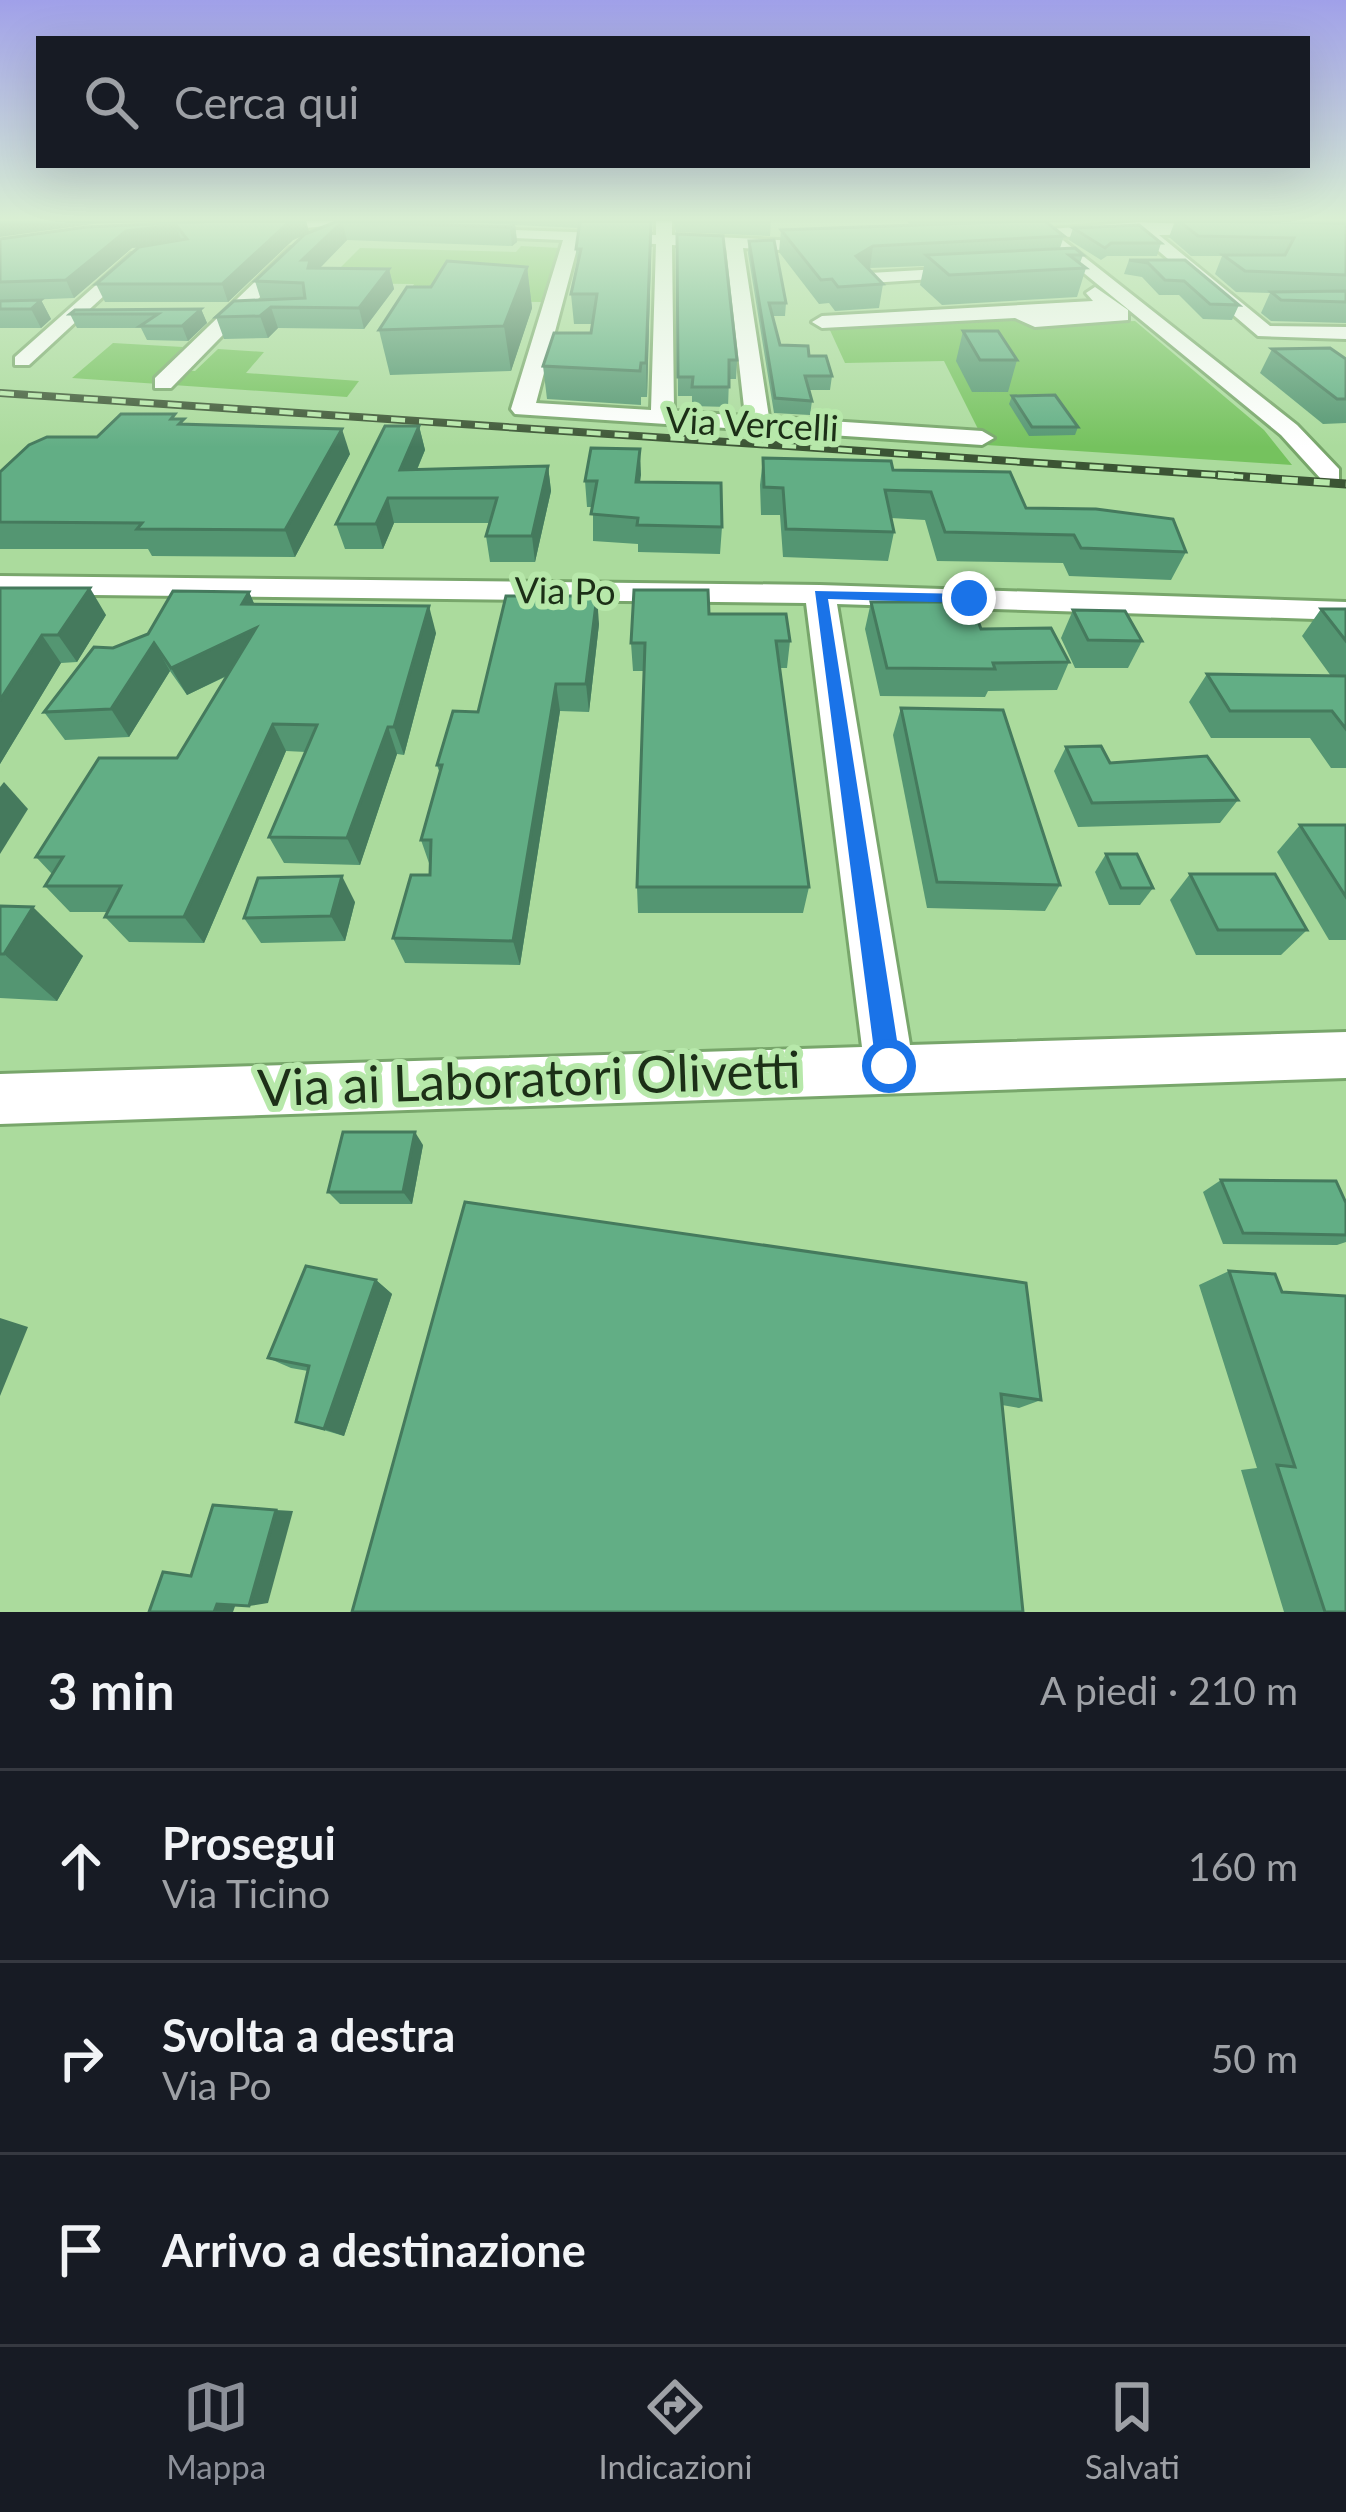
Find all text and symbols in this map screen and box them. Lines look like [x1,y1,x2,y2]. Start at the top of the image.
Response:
search box [36,36,1310,168]
icon: search [78,69,144,135]
text: Cerca qui [174,75,359,129]
street label: Via Vercelli [664,396,840,450]
street label: Via Po [514,567,616,613]
route end [942,571,996,625]
street label: Via ai Laboratori Olivetti [256,1038,802,1117]
route start [862,1039,916,1093]
text: 3 min [48,1660,174,1721]
text: A piedi · 210 m [1040,1667,1298,1713]
text: Prosegui [162,1816,336,1870]
icon: ahead [48,1833,114,1899]
text: 160 m [1188,1843,1298,1889]
text: Via Ticino [162,1870,330,1916]
text: Svolta a destra [162,2008,455,2062]
icon: right [48,2025,114,2091]
text: 50 m [1211,2035,1298,2081]
text: Via Po [162,2062,272,2108]
icon: arrive [48,2217,114,2283]
text: Arrivo a destinazione [162,2223,586,2277]
tab: Mappa [166,2374,266,2486]
tab: Indicazioni [599,2374,752,2486]
tab: Salvati [1085,2374,1180,2486]

